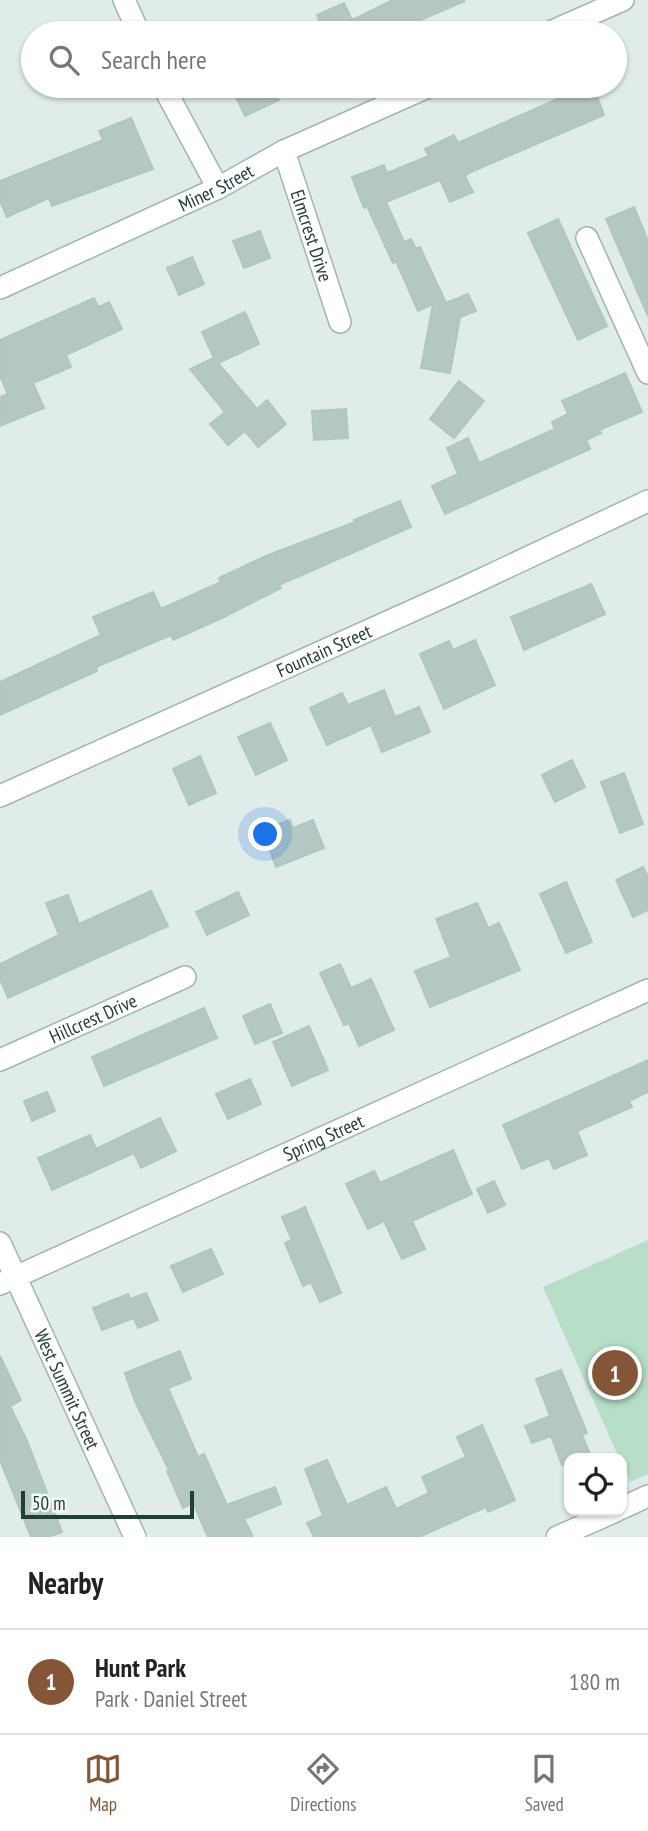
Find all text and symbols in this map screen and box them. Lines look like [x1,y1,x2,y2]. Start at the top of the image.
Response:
search box [21,21,627,98]
icon: search [45,41,83,79]
text: Search here [101,43,207,76]
street label: Miner Street [174,158,258,217]
street label: Elmcrest Drive [285,187,338,285]
street label: Fountain Street [273,618,376,682]
your location [248,817,282,851]
street label: Hillcrest Drive [46,988,141,1048]
street label: Spring Street [279,1108,368,1166]
street label: West Summit Street [29,1325,105,1454]
pin: 1 [592,1347,638,1399]
map controls [564,1453,627,1516]
button: locate [564,1453,627,1516]
scale bar [21,1488,194,1520]
text: 50 m [32,1491,66,1515]
text: Nearby [28,1563,103,1602]
text: Hunt Park [95,1651,186,1684]
text: 1 [46,1667,57,1696]
text: 180 m [569,1667,620,1696]
text: Park · Daniel Street [95,1684,247,1713]
tab: Map [84,1750,122,1816]
tab: Directions [290,1750,356,1816]
tab: Saved [525,1750,564,1816]

